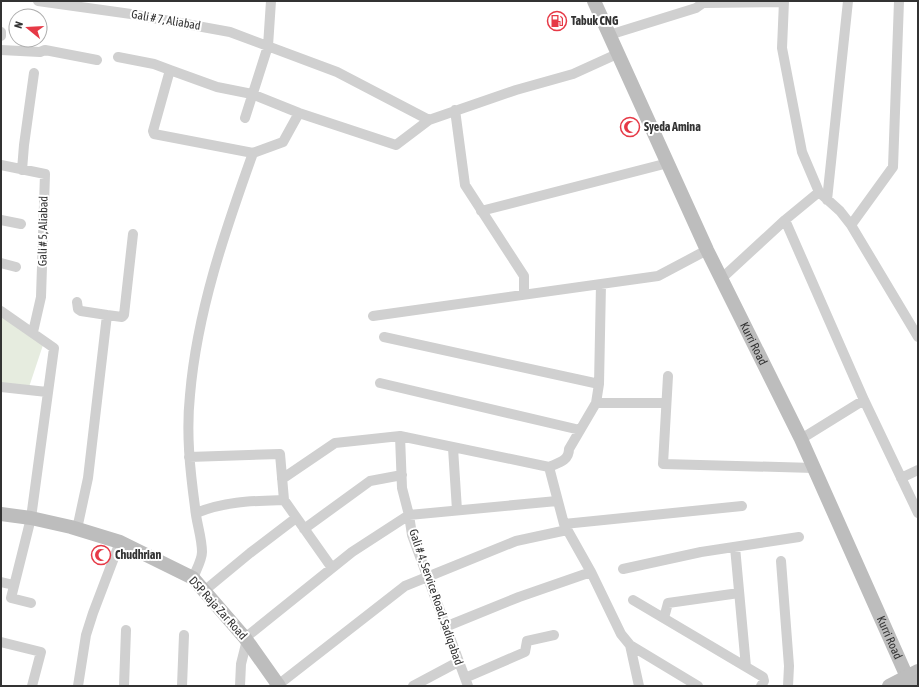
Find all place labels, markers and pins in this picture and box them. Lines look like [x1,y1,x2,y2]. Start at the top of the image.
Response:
fuel station icon: Tabuk CNG [546,10,568,32]
place label: Tabuk CNG [571,14,619,28]
mosque icon: Syeda Amina [619,116,641,138]
place label: Syeda Amina [644,120,701,134]
mosque icon: Chudhrian [90,544,112,566]
place label: Chudhrian [115,548,161,562]

